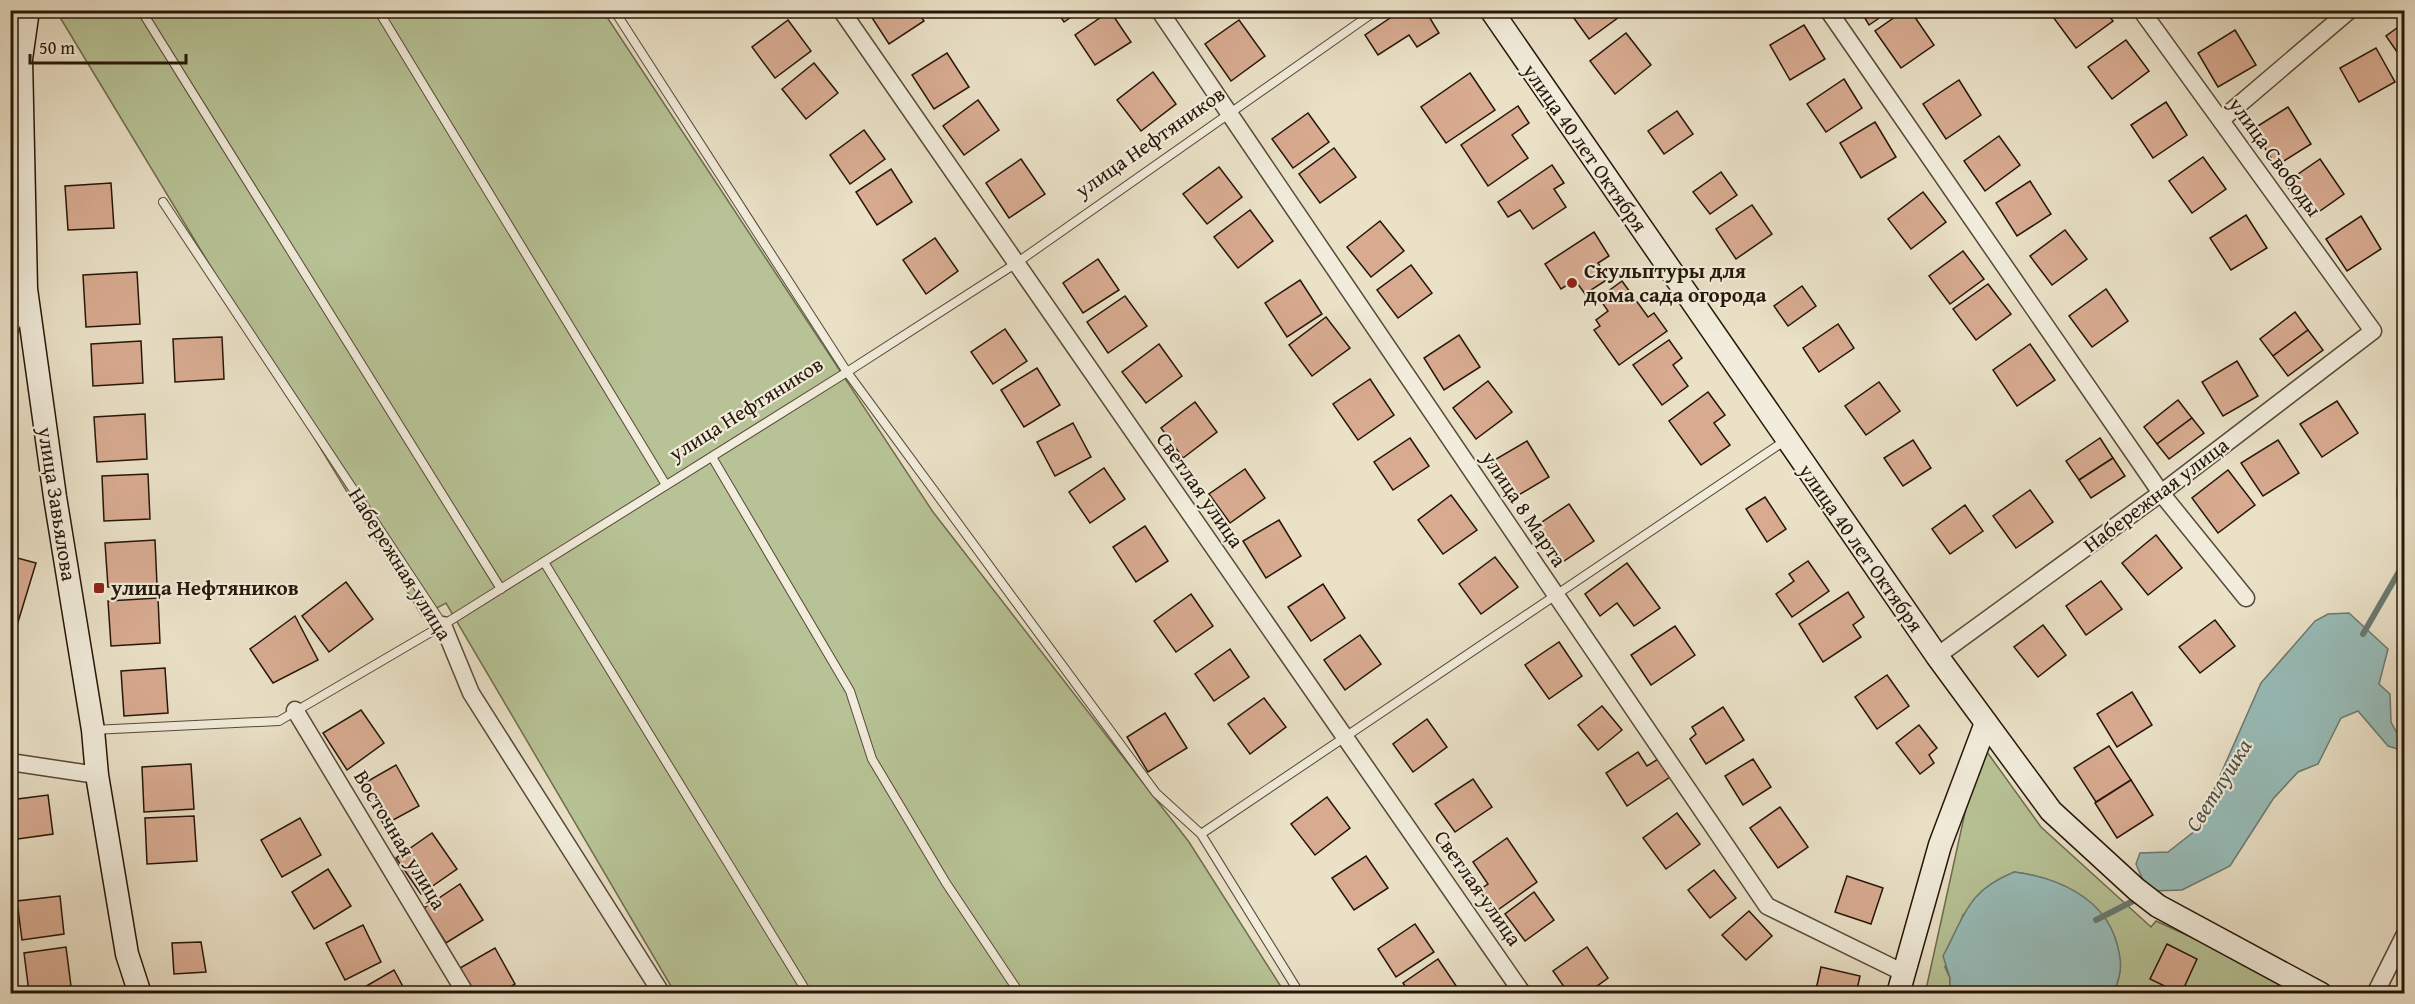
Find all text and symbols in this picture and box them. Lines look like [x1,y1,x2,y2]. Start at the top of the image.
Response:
scale bar [30,27,186,65]
text: 50 m [39,34,75,61]
street label: улица 40 лет Октября [1515,56,1656,239]
street label: улица Нефтяников [1068,78,1231,206]
street label: улица Свободы [2221,90,2330,223]
place label: Скульптуры для дома сада огорода [1584,255,1767,310]
marker: Скульптуры для дома сада огорода [1565,276,1579,290]
street label: улица Нефтяников [662,349,829,469]
street label: улица Завьялова [30,424,85,583]
street label: Светлая улица [1149,425,1252,554]
street label: Набережная улица [2076,429,2235,560]
street label: улица 8 Марта [1474,444,1575,573]
street label: улица 40 лет Октября [1791,456,1932,639]
street label: Набережная улица [341,481,460,646]
place label: улица Нефтяников [110,572,299,603]
marker: улица Нефтяников [92,581,106,595]
water label: Светлушка [2177,732,2259,838]
street label: Восточная улица [346,764,454,916]
street label: Светлая улица [1427,823,1530,952]

